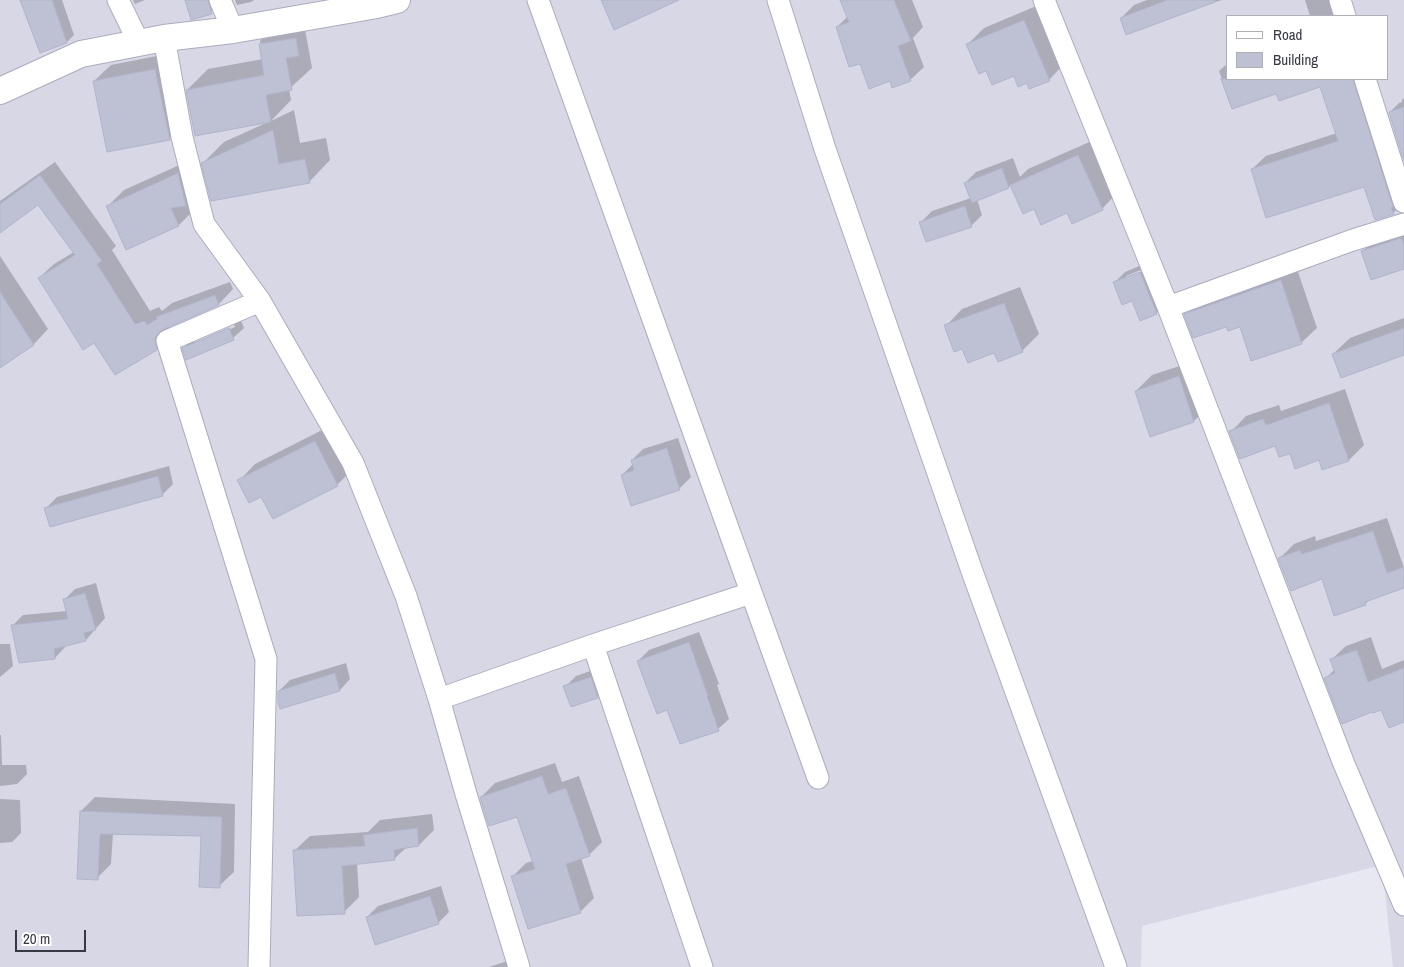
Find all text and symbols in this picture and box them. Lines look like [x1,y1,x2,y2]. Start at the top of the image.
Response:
legend [1226,15,1389,80]
text: Road [1273,24,1302,45]
text: Building [1273,49,1318,70]
scale bar [18,920,89,952]
text: 20 m [23,928,50,949]

